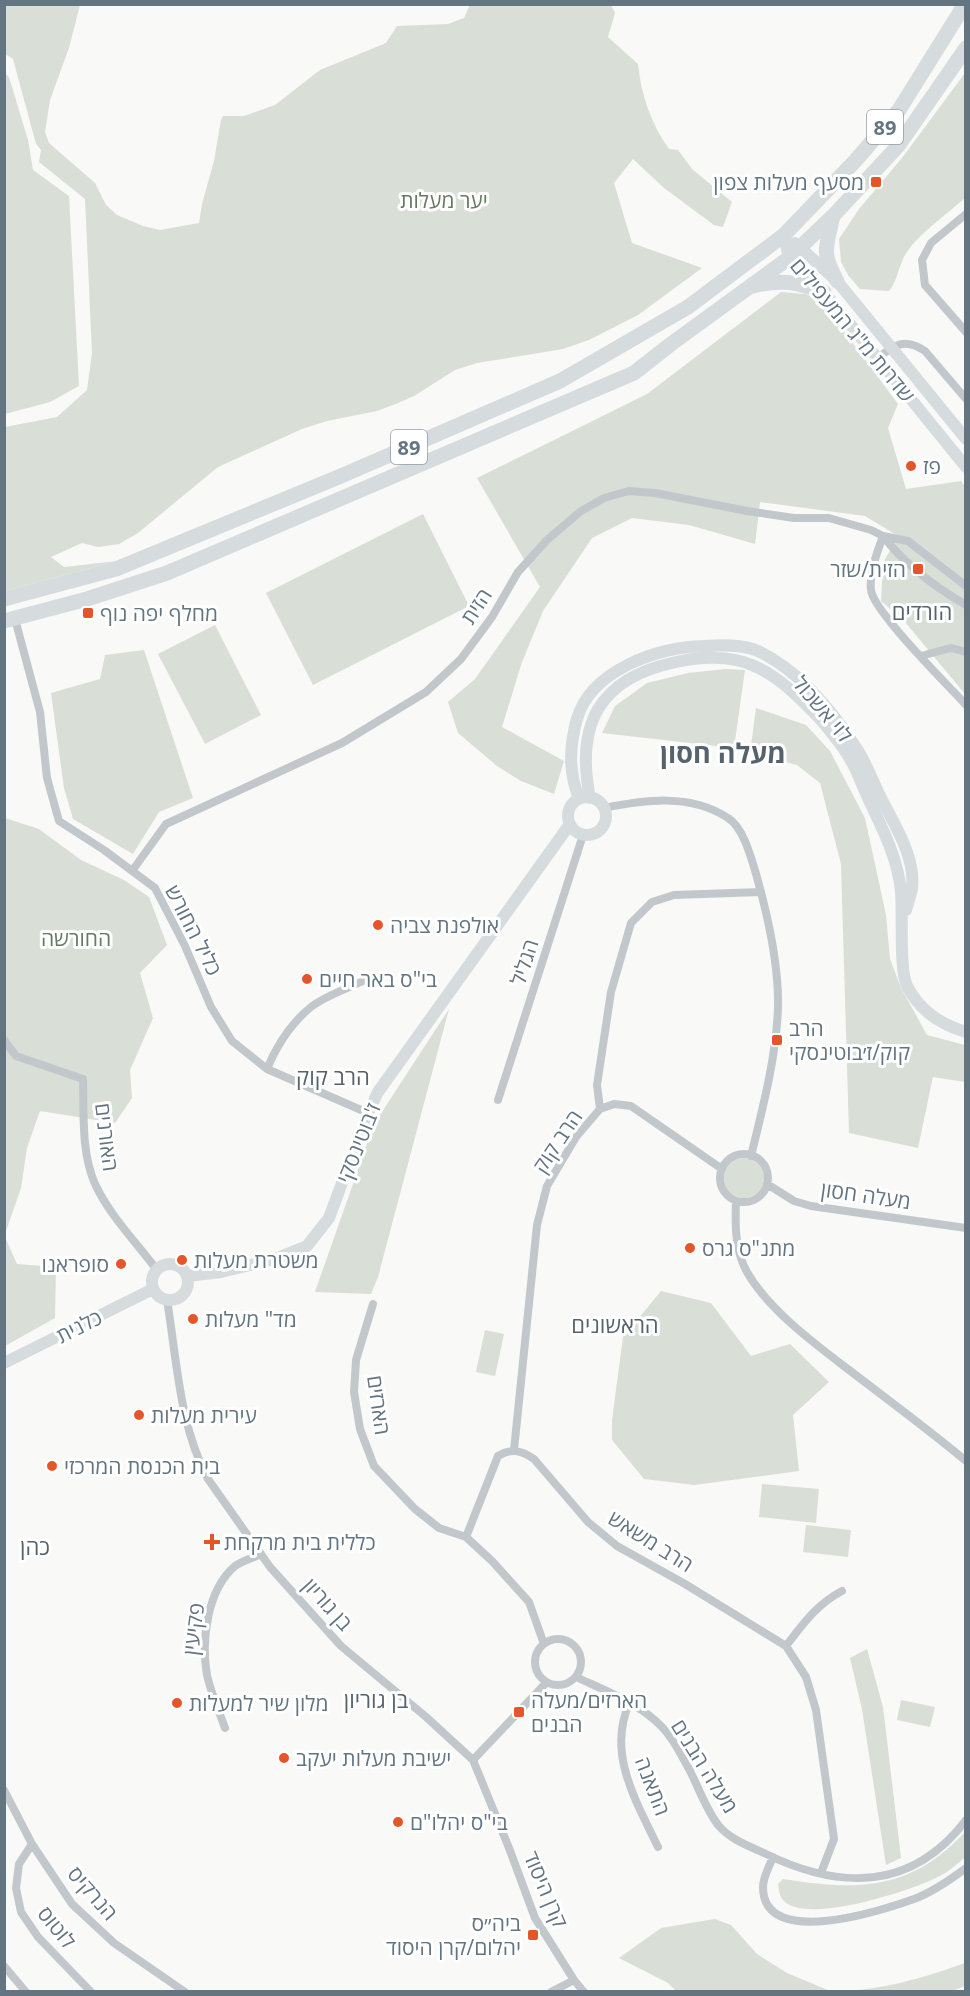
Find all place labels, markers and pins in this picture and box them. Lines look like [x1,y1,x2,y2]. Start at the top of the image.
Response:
place label: מסעף מעלות צפון [713,168,864,196]
marker: מסעף מעלות צפון [869,175,883,189]
place label: פז [923,452,941,480]
marker: פז [904,459,918,473]
place label: הזית/שזר [830,555,906,583]
marker: הזית/שזר [911,562,925,576]
place label: מחלף יפה נוף [100,599,218,627]
marker: מחלף יפה נוף [81,606,95,620]
place label: אולפנת צביה [390,911,499,939]
marker: אולפנת צביה [371,918,385,932]
place label: בי"ס באר חיים [319,965,437,993]
marker: בי"ס באר חיים [300,972,314,986]
place label: הרב קוק/ז׳בוטינסקי [789,1014,910,1066]
marker: הרב קוק/ז׳בוטינסקי [770,1033,784,1047]
place label: מתנ"ס גרס [702,1234,795,1262]
marker: מתנ"ס גרס [683,1241,697,1255]
place label: משטרת מעלות [194,1246,319,1274]
place label: סופראנו [41,1250,109,1278]
marker: משטרת מעלות [175,1253,189,1267]
marker: סופראנו [114,1257,128,1271]
place label: מד" מעלות [205,1305,297,1333]
marker: מד" מעלות [186,1312,200,1326]
place label: עירית מעלות [151,1401,257,1429]
marker: עירית מעלות [132,1408,146,1422]
place label: בית הכנסת המרכזי [64,1452,220,1480]
marker: בית הכנסת המרכזי [45,1459,59,1473]
place label: כללית בית מרקחת [224,1528,376,1556]
marker: כללית בית מרקחת [205,1535,219,1549]
place label: הארזים/מעלה הבנים [531,1686,647,1738]
place label: מלון שיר למעלות [189,1689,328,1717]
marker: מלון שיר למעלות [170,1696,184,1710]
marker: הארזים/מעלה הבנים [512,1705,526,1719]
place label: ישיבת מעלות יעקב [296,1744,451,1772]
marker: ישיבת מעלות יעקב [277,1751,291,1765]
place label: בי"ס יהלו"ם [410,1808,508,1836]
marker: בי"ס יהלו"ם [391,1815,405,1829]
place label: ביה״ס יהלום/קרן היסוד [386,1909,521,1961]
marker: ביה״ס יהלום/קרן היסוד [526,1928,540,1942]

